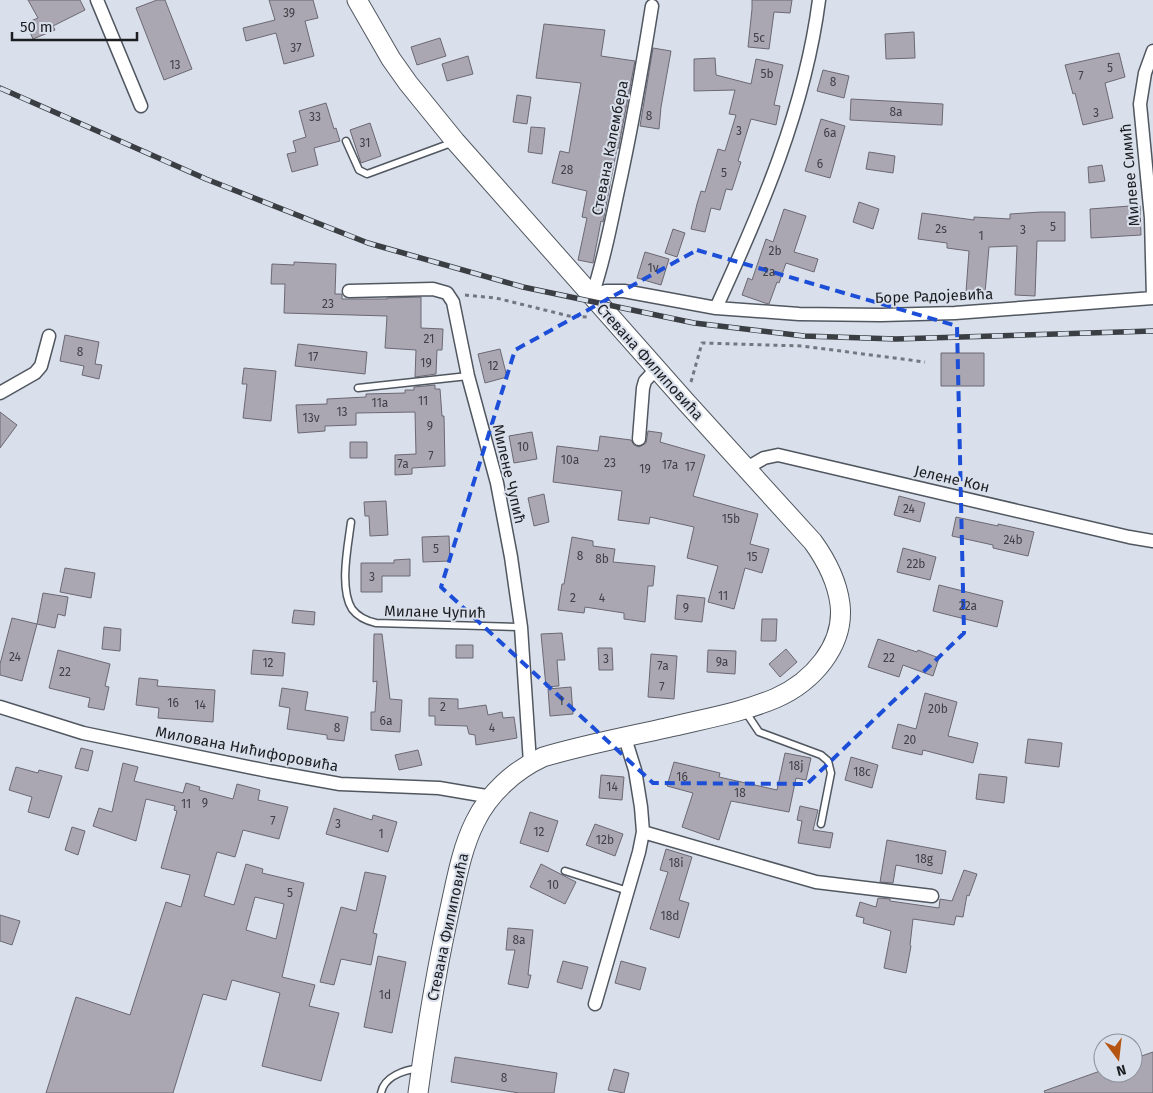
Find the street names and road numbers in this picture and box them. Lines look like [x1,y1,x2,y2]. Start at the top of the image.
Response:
street label: Стевана Калембера [588,79,632,217]
street label: Милеве Симић [1117,123,1143,227]
street label: Боре Радојевића [874,285,994,307]
street label: Стевана Филиповића [593,300,707,424]
street label: Милене Чупић [489,422,529,526]
street label: Јелене Кон [913,462,991,496]
street label: Милане Чупић [384,602,486,622]
street label: Милована Нићифоровића [154,722,340,776]
street label: Стевана Филиповића [424,851,472,1003]

